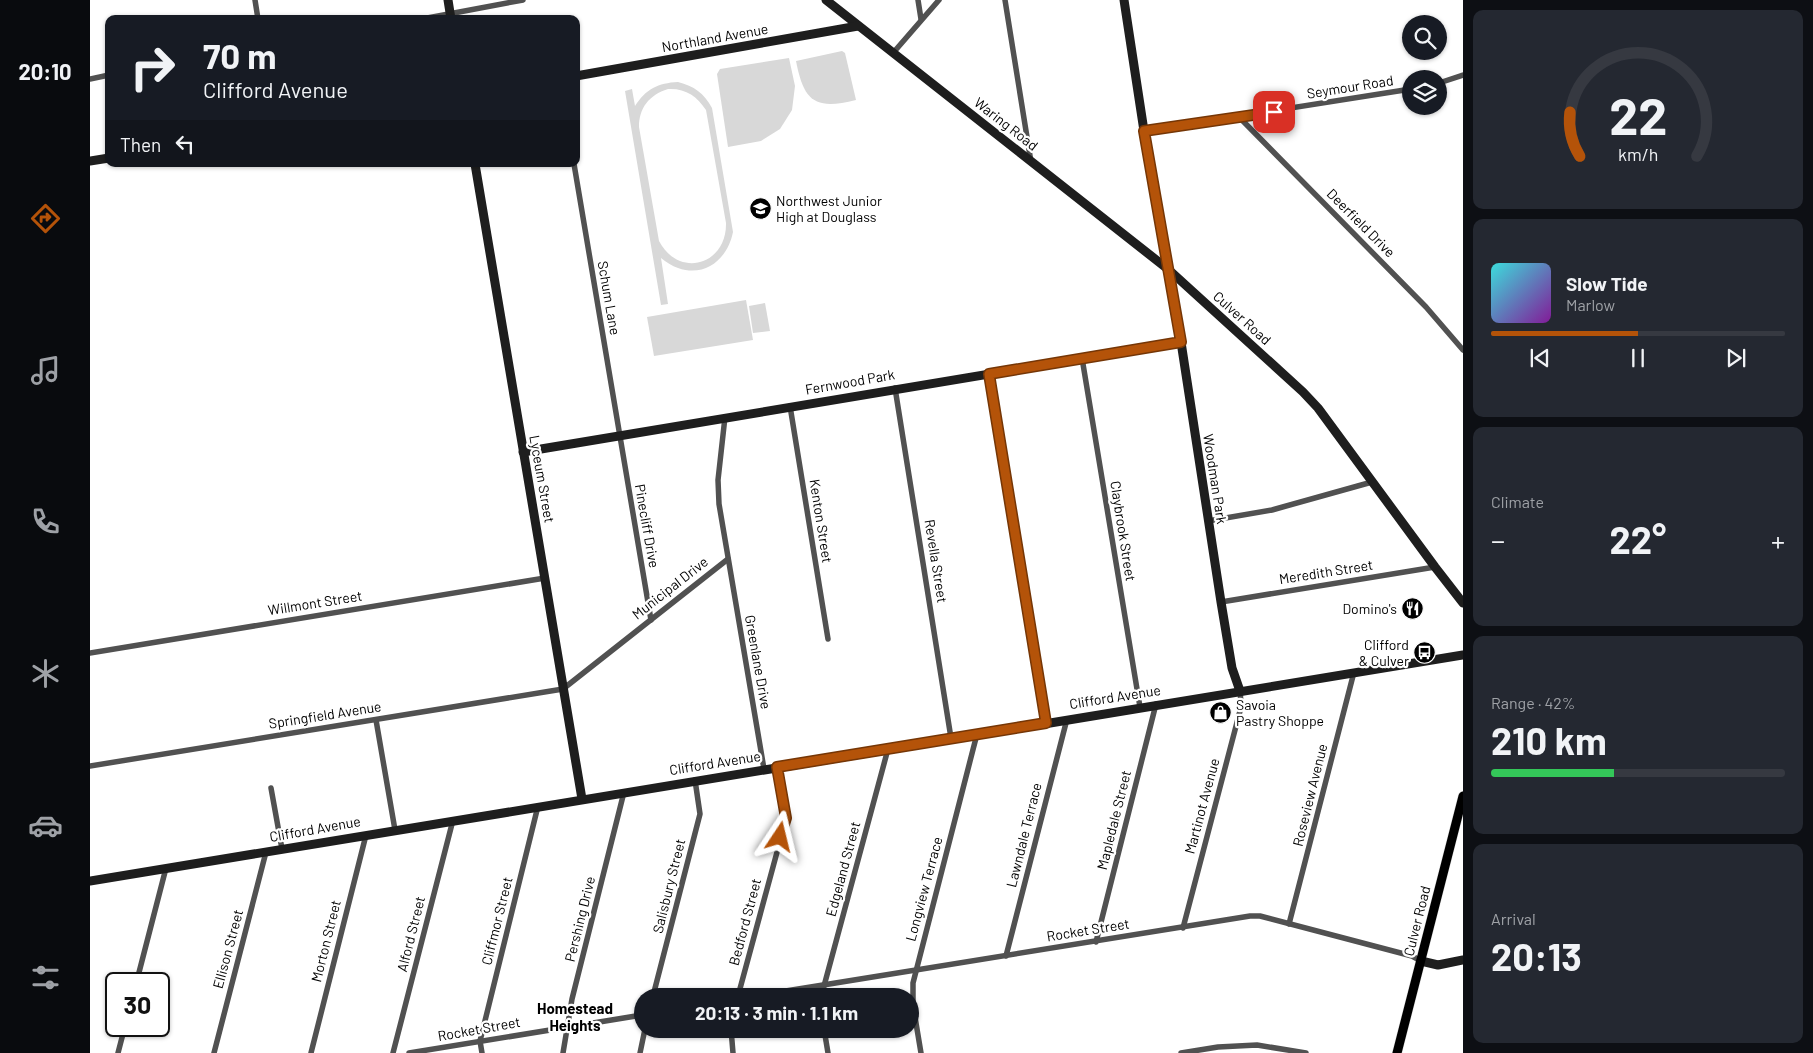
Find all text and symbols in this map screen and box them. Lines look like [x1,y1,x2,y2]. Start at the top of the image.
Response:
map controls [1402,15,1447,115]
button: search [1402,15,1447,60]
street label: Northland Avenue [660,20,769,55]
text: 70 m [203,34,277,76]
icon: right [120,35,185,100]
text: 20:10 [18,58,72,84]
button: layers [1402,70,1447,115]
street label: Seymour Road [1305,71,1394,102]
text: Clifford Avenue [203,76,348,102]
text: 22 [1609,83,1667,145]
pin [1253,91,1295,133]
street label: Waring Road [971,93,1042,154]
icon: arrive [1260,98,1288,126]
icon: left [171,130,199,158]
text: Then [120,133,161,156]
text: km/h [1618,143,1658,165]
street label: Deerfield Drive [1324,185,1399,260]
place label: Northwest Junior High at Douglass [776,192,882,225]
school or university icon: Northwest Junior High at Douglass [748,197,772,221]
icon: directions [28,201,63,236]
street label: Schum Lane [595,260,624,336]
text: Slow Tide [1566,272,1648,295]
street label: Culver Road [1210,287,1275,348]
text: Marlow [1566,295,1615,314]
icon: previous [1526,344,1554,372]
icon: pause [1624,344,1652,372]
icon: next [1722,344,1750,372]
icon: music [28,353,63,388]
street label: Fernwood Park [804,365,896,398]
street label: Woodman Park [1200,433,1231,525]
street label: Lyceum Street [526,434,559,524]
street label: Kenton Street [806,478,836,564]
street label: Claybrook Street [1107,480,1140,582]
street label: Pinecliff Drive [632,483,663,569]
text: Climate [1491,492,1544,511]
icon: phone [28,504,63,539]
text: 22° [1610,516,1666,562]
street label: Revella Street [922,518,951,604]
text: − [1491,523,1505,557]
text: + [1771,523,1785,557]
street label: Municipal Drive [628,553,711,622]
street label: Meredith Street [1278,556,1374,587]
street label: Willmont Street [267,587,363,618]
restaurant icon: Domino's [1401,597,1425,621]
place label: Domino's [1342,600,1397,617]
street label: Greenlane Drive [742,613,775,710]
place label: Clifford & Culver [1359,636,1409,669]
bus stop icon: Clifford & Culver [1413,641,1437,665]
icon: climate [28,656,63,691]
street label: Clifford Avenue [1068,681,1162,712]
text: Range · 42% [1491,693,1575,712]
place label: Savoia Pastry Shoppe [1236,696,1324,729]
street label: Springfield Avenue [267,697,382,732]
shop icon: Savoia Pastry Shoppe [1208,701,1232,725]
text: 210 km [1491,717,1607,763]
street label: Roseview Avenue [1289,742,1330,848]
street label: Clifford Avenue [668,747,762,778]
street label: Martinot Avenue [1181,756,1222,856]
street label: Mapledale Street [1093,768,1134,871]
street label: Lawndale Terrace [1002,781,1045,889]
icon: car [28,808,63,843]
position arrow [753,810,805,862]
street label: Clifford Avenue [268,812,362,845]
street label: Edgeland Street [822,820,863,918]
street label: Longview Terrace [901,835,946,943]
street label: Salisbury Street [649,837,688,935]
street label: Pershing Drive [561,874,598,963]
street label: Cliffmor Street [477,875,516,967]
street label: Bedford Street [725,876,764,967]
street label: Culver Road [1400,884,1433,958]
street label: Alford Street [393,894,428,973]
street label: Morton Street [307,898,344,984]
street label: Ellison Street [209,907,246,990]
text: Arrival [1491,909,1536,928]
street label: Rocket Street [1045,915,1131,944]
text: 20:13 [1491,933,1582,979]
icon: filters [28,960,63,995]
speed limit sign: 30 [105,972,170,1037]
district label: Homestead Heights [537,999,613,1034]
text: 20:13 · 3 min · 1.1 km [695,1001,858,1024]
street label: Rocket Street [436,1013,522,1044]

